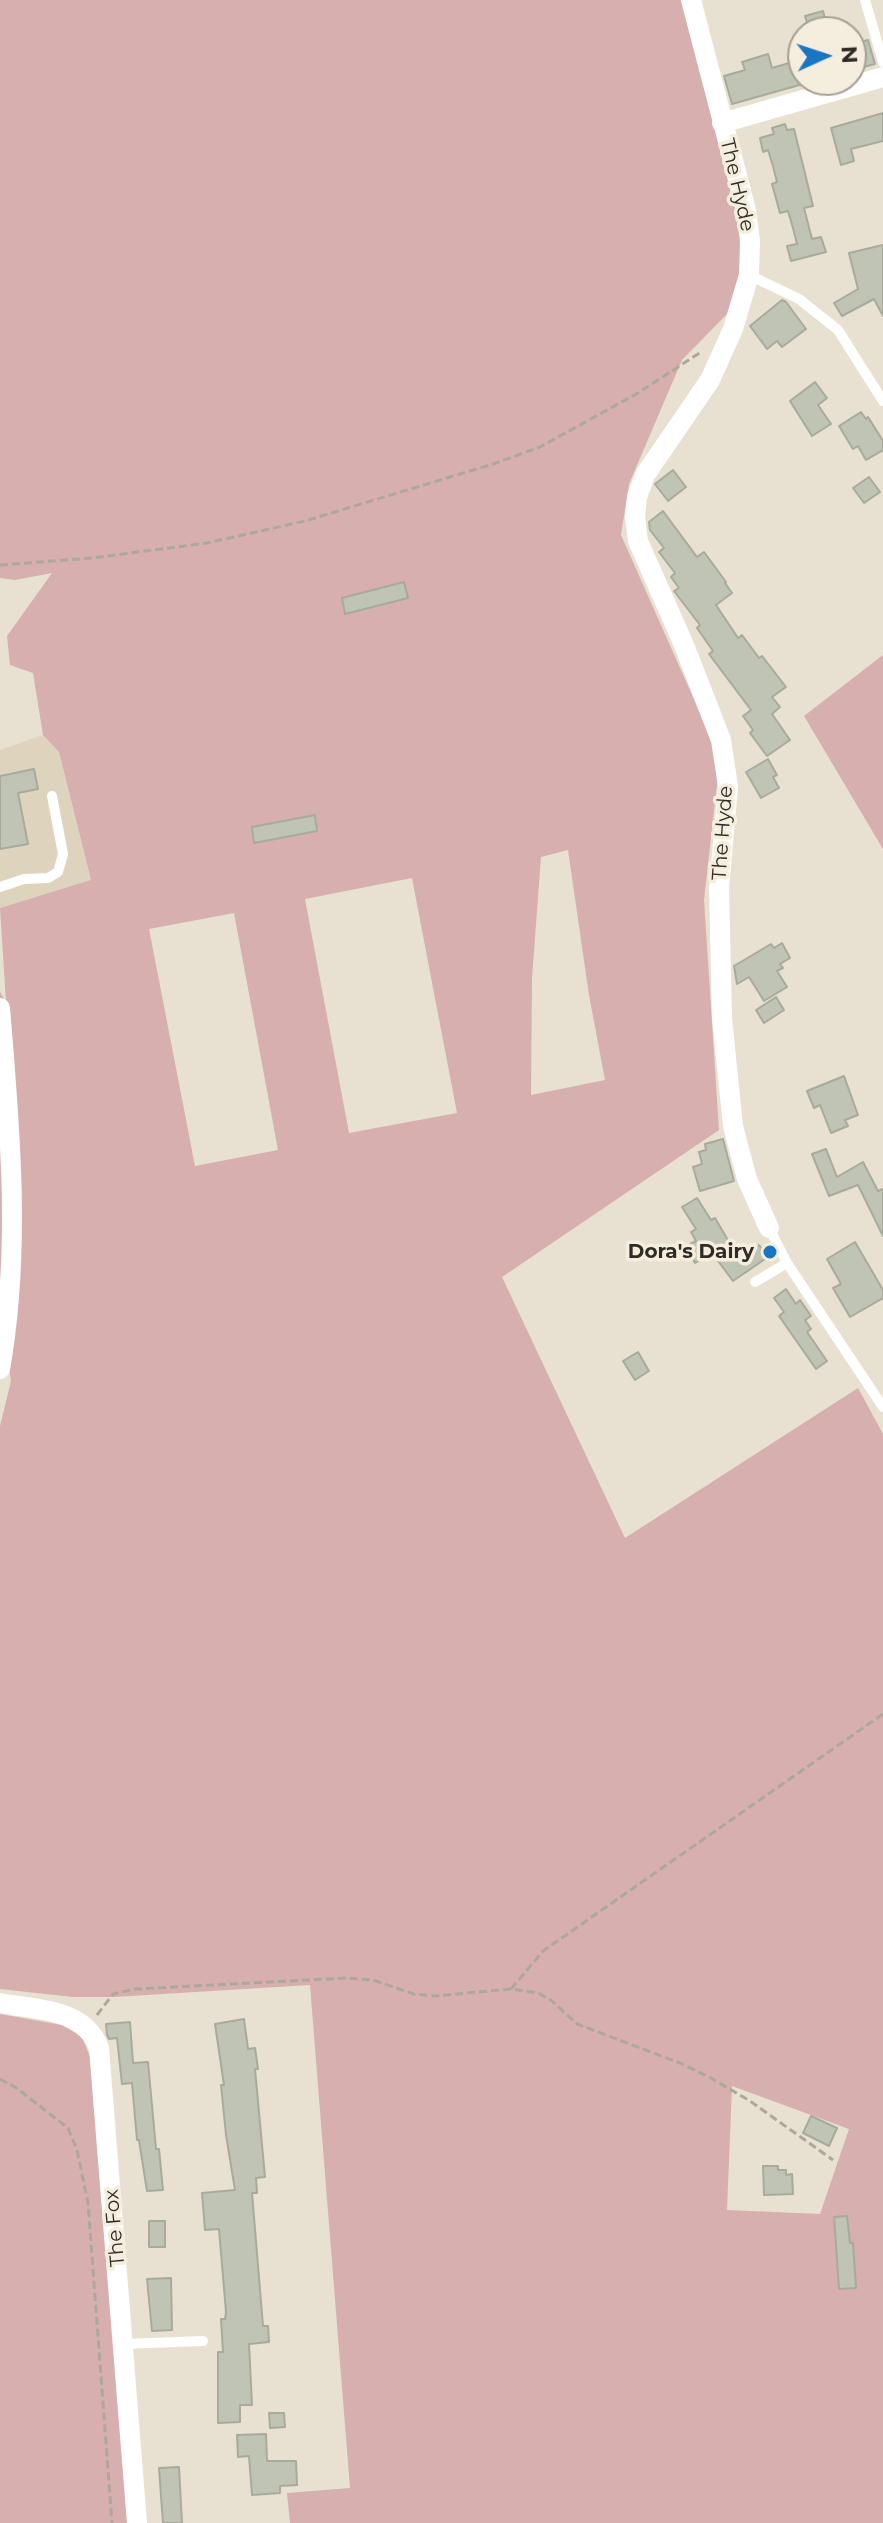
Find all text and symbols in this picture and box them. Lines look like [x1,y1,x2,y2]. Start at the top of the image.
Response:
north arrow [787,16,867,96]
text: N [836,45,863,64]
street label: The Hyde [715,136,759,234]
street label: The Hyde [708,785,738,881]
place label: Dora's Dairy [628,1240,754,1264]
marker: Dora's Dairy [761,1243,779,1261]
street label: The Fox [100,2188,130,2268]

